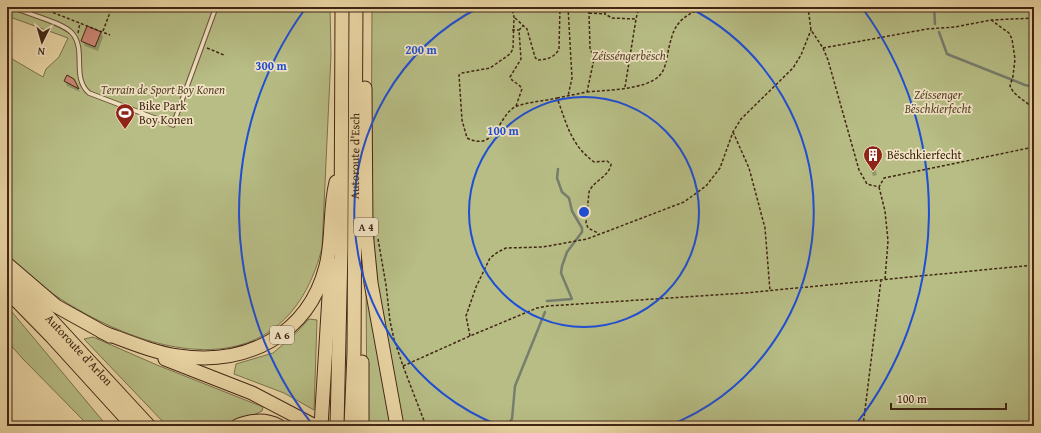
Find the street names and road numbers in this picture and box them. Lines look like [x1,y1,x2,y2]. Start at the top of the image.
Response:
street label: Autoroute d'Esch [346,113,363,199]
road number: A 4 [354,218,378,236]
street label: Autoroute d'Arlon [42,310,117,389]
road number: A 6 [270,326,294,344]

